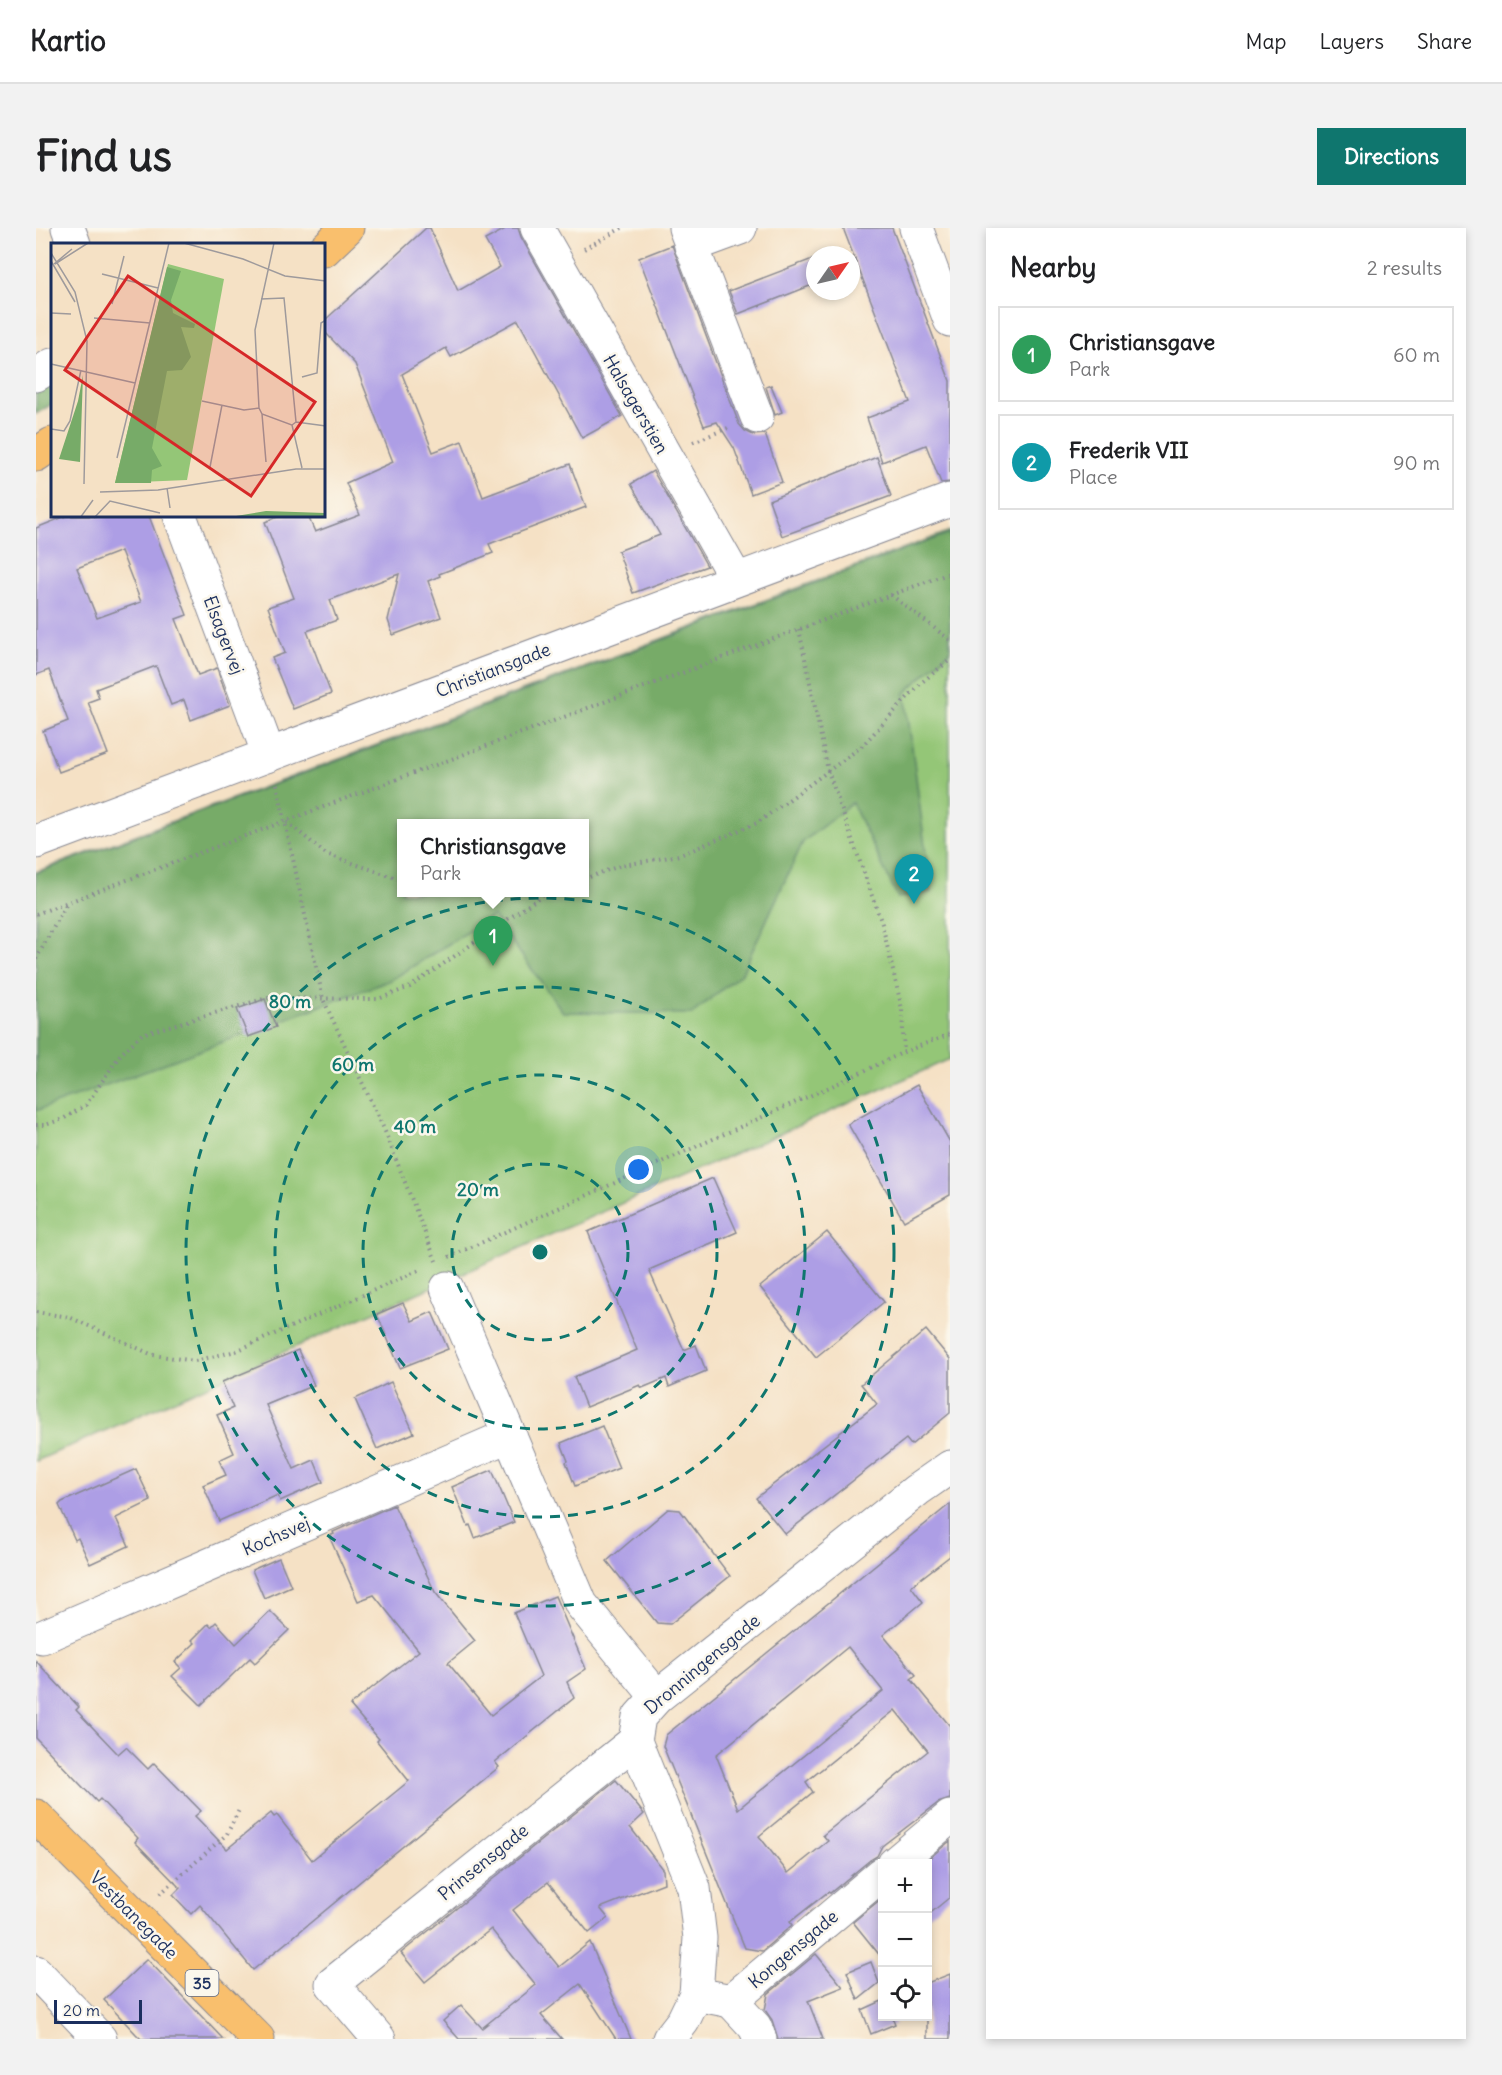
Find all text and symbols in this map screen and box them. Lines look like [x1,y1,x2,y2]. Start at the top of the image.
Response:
text: Kartio [30,23,106,59]
text: Map [1246,28,1286,55]
text: Layers [1319,28,1384,55]
text: Share [1417,28,1472,55]
button: Directions [1317,128,1466,185]
text: Find us [36,130,172,182]
inset map [51,243,326,518]
north arrow [806,246,860,300]
text: Nearby [1010,251,1096,284]
text: 2 results [1367,255,1442,280]
text: Christiansgave [1069,328,1215,356]
text: 1 [1028,342,1035,367]
text: 60 m [1393,342,1440,367]
street label: Halsagerstien [598,350,674,458]
text: Park [1069,356,1110,381]
text: Frederik VII [1069,436,1189,464]
text: 2 [1026,450,1037,475]
text: 90 m [1393,450,1440,475]
text: Place [1069,464,1117,489]
street label: Elsagervej [198,592,250,678]
street label: Christiansgade [432,638,554,702]
popup [397,819,589,897]
text: Christiansgave [420,832,566,860]
pin: 2 [894,854,934,904]
text: Park [420,860,461,885]
pin: 1 [474,916,512,966]
text: 80 m [269,990,311,1013]
text: 60 m [332,1053,374,1076]
text: 40 m [394,1115,436,1138]
your location [624,1155,653,1184]
text: 20 m [457,1178,499,1201]
centre of rings [530,1242,550,1262]
street label: Kochsvej [239,1511,313,1561]
street label: Dronningensgade [639,1609,765,1719]
street label: Prinsensgade [433,1819,533,1905]
map controls [878,1859,932,2021]
button: + [878,1859,932,1913]
street label: Vestbanegade [85,1866,183,1964]
street label: Kongensgade [743,1905,843,1993]
button: − [878,1913,932,1967]
button: locate [878,1967,932,2021]
road number: 35 [186,1970,218,1996]
scale bar [54,1997,142,2024]
text: 20 m [63,2000,100,2020]

